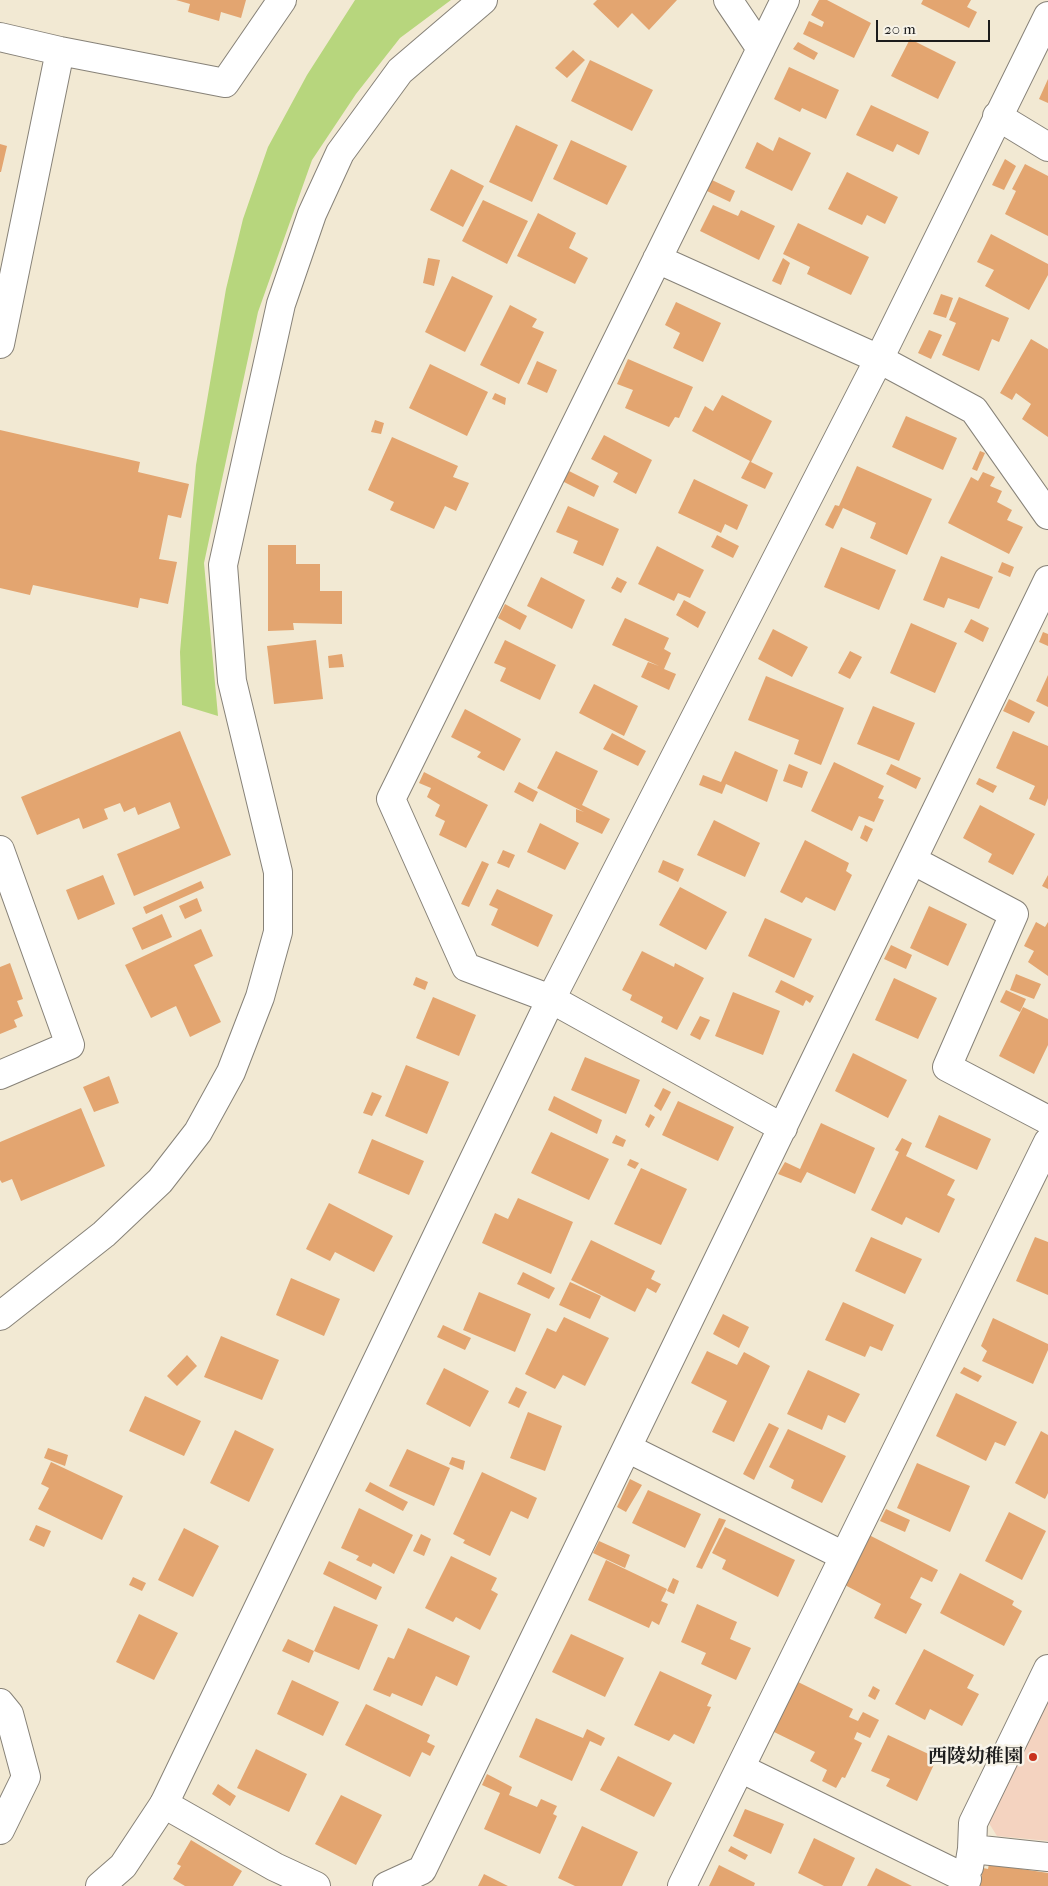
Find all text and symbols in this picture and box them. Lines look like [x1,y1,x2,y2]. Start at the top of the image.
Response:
scale bar [878,10,992,42]
text: 20 m [884,20,916,38]
place label: 西陵幼稚園 [928,1746,1023,1768]
marker: 西陵幼稚園 [1027,1751,1039,1763]

